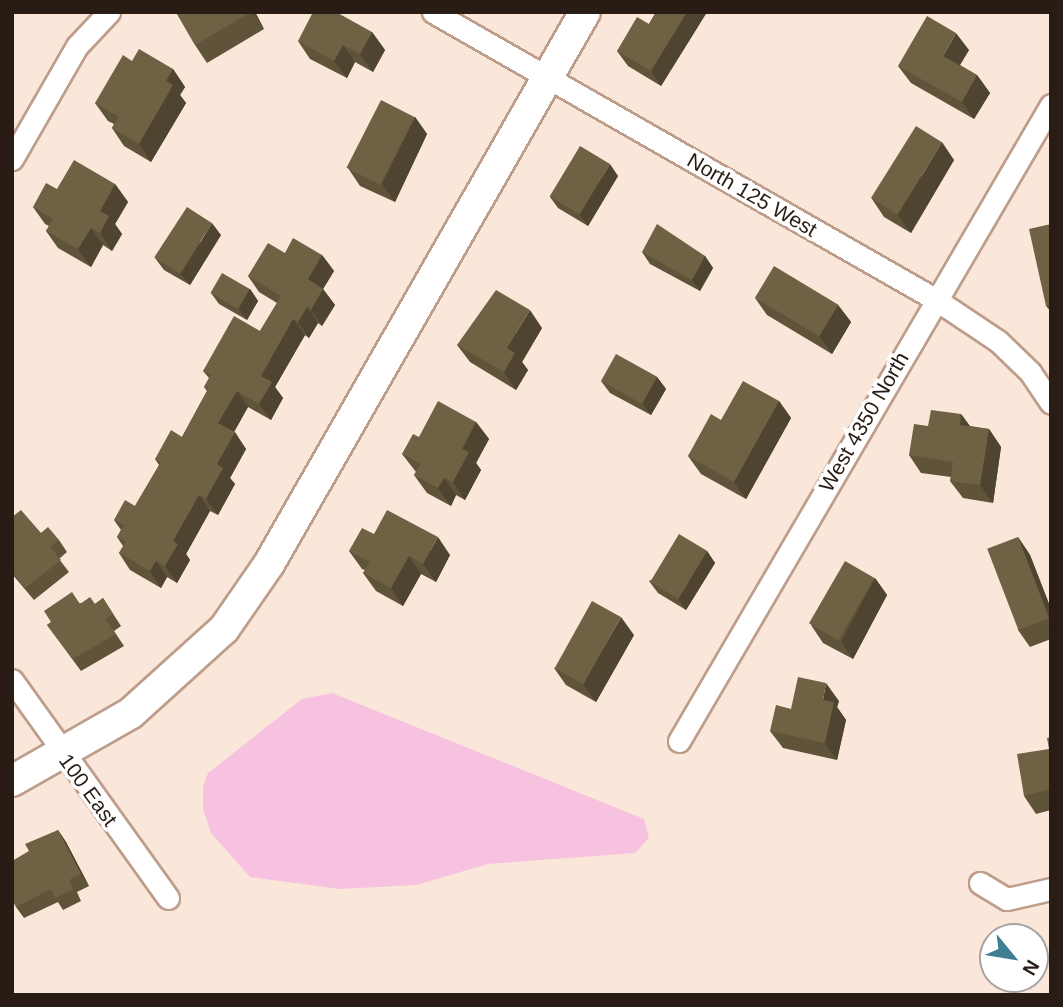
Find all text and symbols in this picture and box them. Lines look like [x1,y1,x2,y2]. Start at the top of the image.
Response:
street label: North 125 West [683,148,821,242]
street label: West 4350 North [814,348,914,496]
street label: 100 East [53,749,123,831]
north arrow [979,923,1049,993]
text: N [1018,957,1043,979]

